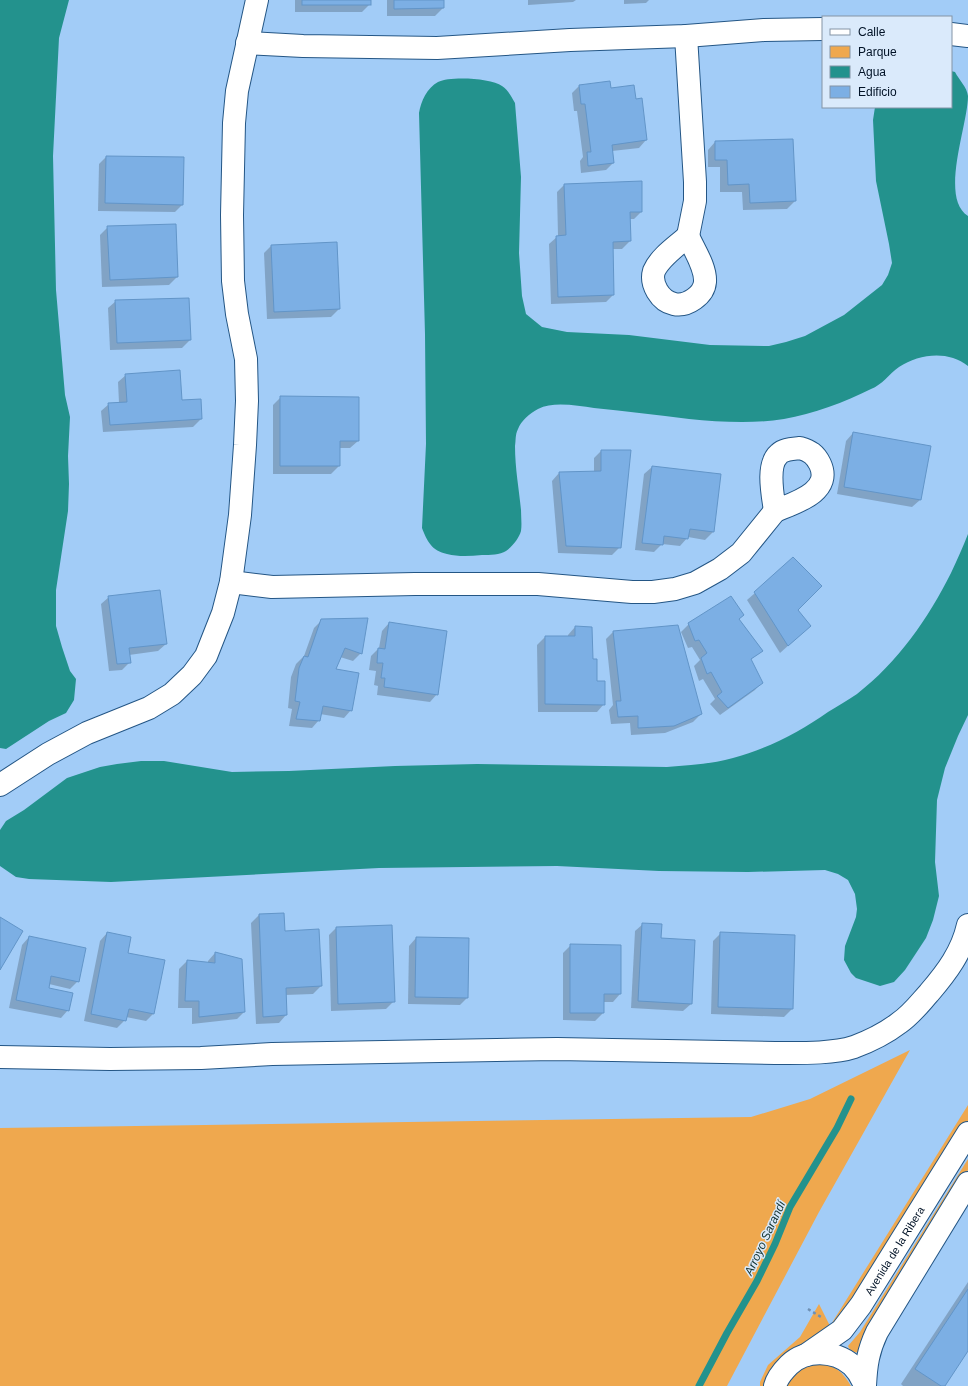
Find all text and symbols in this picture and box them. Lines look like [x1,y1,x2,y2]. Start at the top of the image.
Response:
legend [822,16,952,108]
text: Calle [858,25,886,39]
text: Parque [858,45,897,59]
text: Agua [858,65,886,79]
text: Edificio [858,85,897,99]
water label: Arroyo Sarandí [741,1197,789,1278]
street label: Avenida de la Ribera [863,1204,927,1297]

